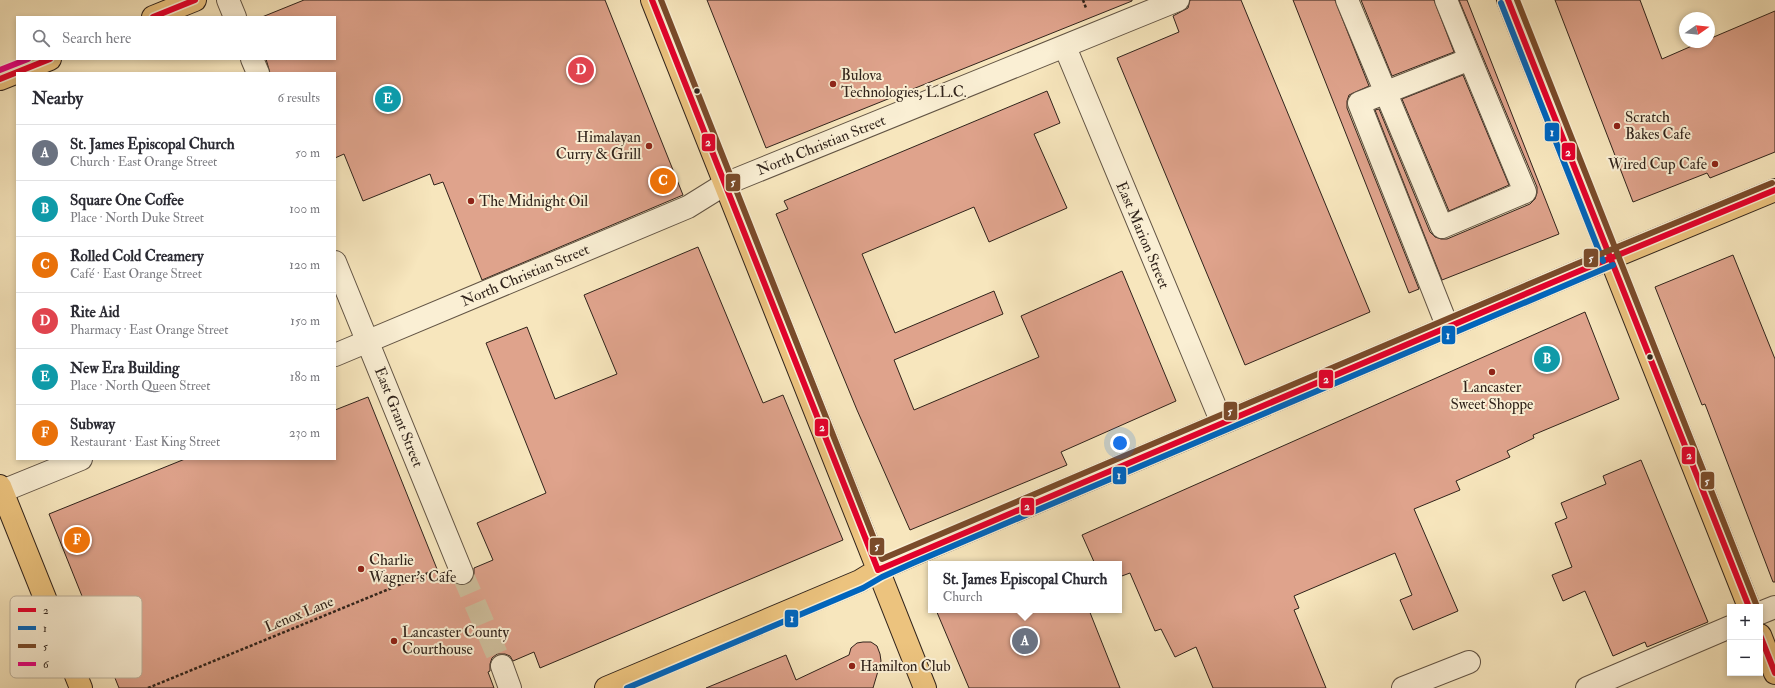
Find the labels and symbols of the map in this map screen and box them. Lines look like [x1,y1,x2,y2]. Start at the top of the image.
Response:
north arrow [1679,12,1715,48]
pin: D [568,55,594,85]
place label: Bulova Technologies, L.L.C. [841,66,967,102]
marker: Bulova Technologies, L.L.C. [828,79,838,89]
pin: E [375,84,401,114]
unlabelled marker [692,86,702,96]
place label: Scratch Bakes Cafe [1625,108,1691,144]
street label: North Christian Street [754,111,889,180]
marker: Scratch Bakes Cafe [1612,121,1622,131]
line badge: 1 [1544,122,1560,142]
text: 1 [1550,126,1554,139]
place label: Himalayan Curry & Grill [556,128,641,164]
line badge: 2 [701,133,716,152]
text: 2 [705,136,711,149]
marker: Himalayan Curry & Grill [644,141,654,151]
line badge: 2 [1561,142,1576,161]
text: 2 [1565,146,1571,159]
place label: Wired Cup Cafe [1607,155,1707,175]
marker: Wired Cup Cafe [1710,159,1720,169]
pin: C [650,166,676,196]
line badge: 5 [725,173,741,192]
text: 5 [731,176,736,189]
street label: East Marion Street [1111,179,1174,292]
place label: The Midnight Oil [479,192,588,211]
marker: The Midnight Oil [466,196,476,206]
street label: North Christian Street [458,240,592,311]
line badge: 5 [1583,248,1599,268]
text: 5 [1589,252,1594,265]
line badge: 1 [1441,325,1456,345]
text: 1 [1446,329,1450,342]
pin: B [1534,344,1560,374]
unlabelled marker [1645,352,1655,362]
street label: East Grant Street [370,364,427,470]
marker: Lancaster Sweet Shoppe [1487,367,1497,377]
line badge: 2 [1318,369,1334,389]
text: 2 [1323,373,1329,386]
place label: Lancaster Sweet Shoppe [1451,378,1533,415]
line badge: 5 [1223,401,1238,421]
text: 5 [1228,405,1233,418]
line badge: 2 [814,418,829,437]
text: 2 [819,421,825,434]
your location [1110,433,1130,453]
line badge: 2 [1681,446,1696,465]
text: 2 [1686,449,1692,462]
line badge: 1 [1112,466,1127,485]
text: 1 [1117,469,1121,482]
line badge: 5 [1700,471,1715,490]
text: 5 [1705,475,1710,488]
line badge: 2 [1020,497,1035,516]
text: 2 [1024,500,1030,513]
pin: F [64,525,90,555]
line badge: 5 [869,537,885,556]
text: 5 [875,540,880,553]
place label: Charlie Wagner's Cafe [368,551,456,587]
marker: Charlie Wagner's Cafe [356,564,366,574]
street label: Lenox Lane [262,592,336,637]
legend [10,596,142,678]
text: 2 [43,604,49,617]
line badge: 1 [784,609,799,628]
text: 1 [790,612,794,625]
text: 1 [43,622,47,635]
place label: Lancaster County Courthouse [402,623,509,659]
pin: A [1012,626,1038,656]
marker: Lancaster County Courthouse [389,636,399,646]
text: 5 [43,640,48,653]
place label: Hamilton Club [860,657,951,676]
text: 6 [43,658,50,671]
marker: Hamilton Club [847,661,857,671]

